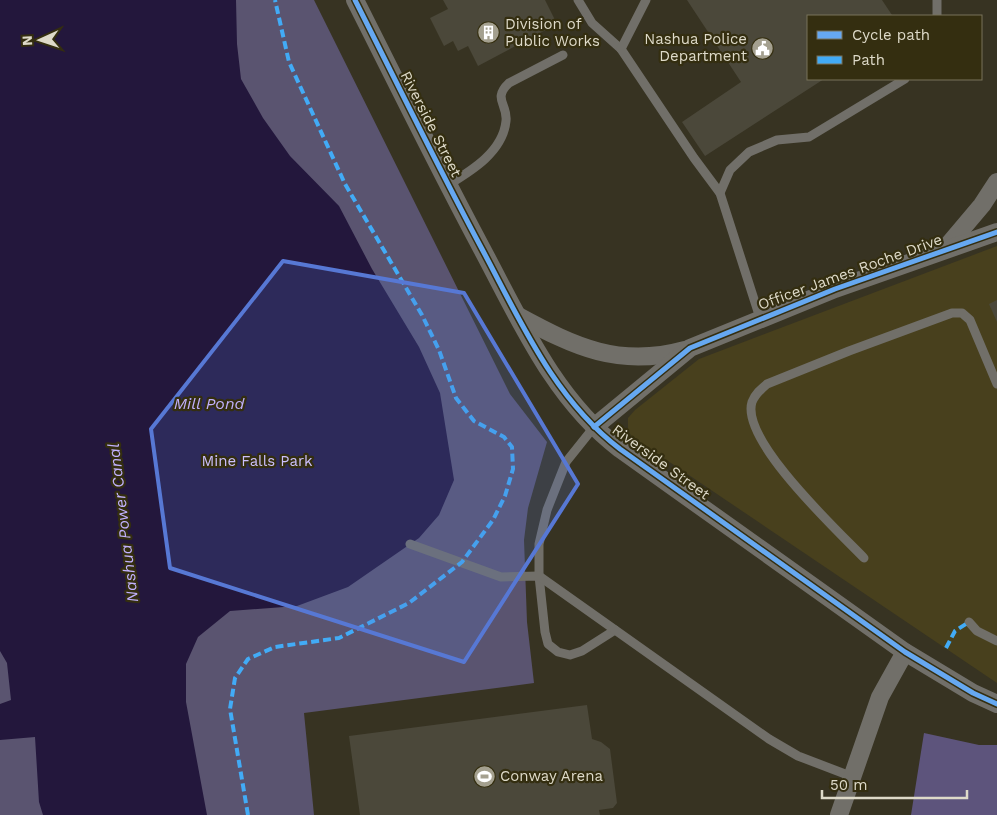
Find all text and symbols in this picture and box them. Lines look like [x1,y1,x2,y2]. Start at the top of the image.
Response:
north arrow [15,15,65,65]
place label: Division of Public Works [505,15,600,50]
legend [807,15,982,80]
building icon: Division of Public Works [477,21,501,45]
text: Cycle path [852,26,930,44]
place label: Nashua Police Department [644,30,748,65]
text: N [19,35,35,46]
public building icon: Nashua Police Department [751,36,775,60]
text: Path [852,51,885,69]
street label: Riverside Street [397,68,466,181]
street label: Officer James Roche Drive [755,230,945,314]
water label: Mill Pond [174,394,245,413]
street label: Riverside Street [609,421,714,504]
water label: Nashua Power Canal [104,442,142,604]
park label: Mine Falls Park [201,452,313,470]
sports icon: Conway Arena [472,764,496,788]
place label: Conway Arena [500,767,603,785]
scale bar [822,768,967,800]
text: 50 m [830,776,867,794]

